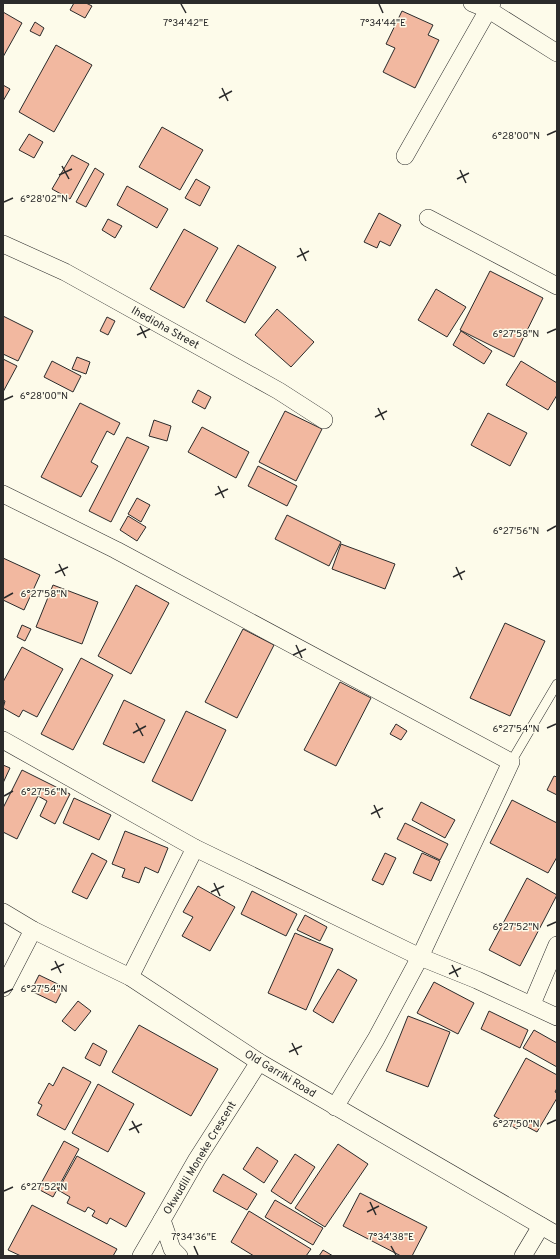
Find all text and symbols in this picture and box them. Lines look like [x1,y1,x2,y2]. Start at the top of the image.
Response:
text: 7°34'42"E [163,17,209,30]
text: 7°34'44"E [360,17,406,30]
text: 6°28'00"N [492,130,540,143]
text: 6°28'02"N [20,193,68,206]
street label: Ihedioha Street [129,304,201,352]
text: 6°27'58"N [493,328,539,341]
text: 6°28'00"N [20,390,68,403]
text: 6°27'56"N [493,525,539,538]
text: 6°27'58"N [21,588,67,601]
text: 6°27'54"N [492,723,540,736]
text: 6°27'56"N [21,786,67,799]
text: 6°27'52"N [493,921,539,934]
text: 6°27'54"N [20,983,68,996]
street label: Old Garriki Road [242,1047,318,1101]
street label: Okwudili Moneke Crescent [161,1099,239,1217]
text: 6°27'50"N [492,1118,540,1131]
text: 6°27'52"N [21,1181,67,1194]
text: 7°34'36"E [171,1231,217,1244]
text: 7°34'38"E [368,1231,414,1244]

